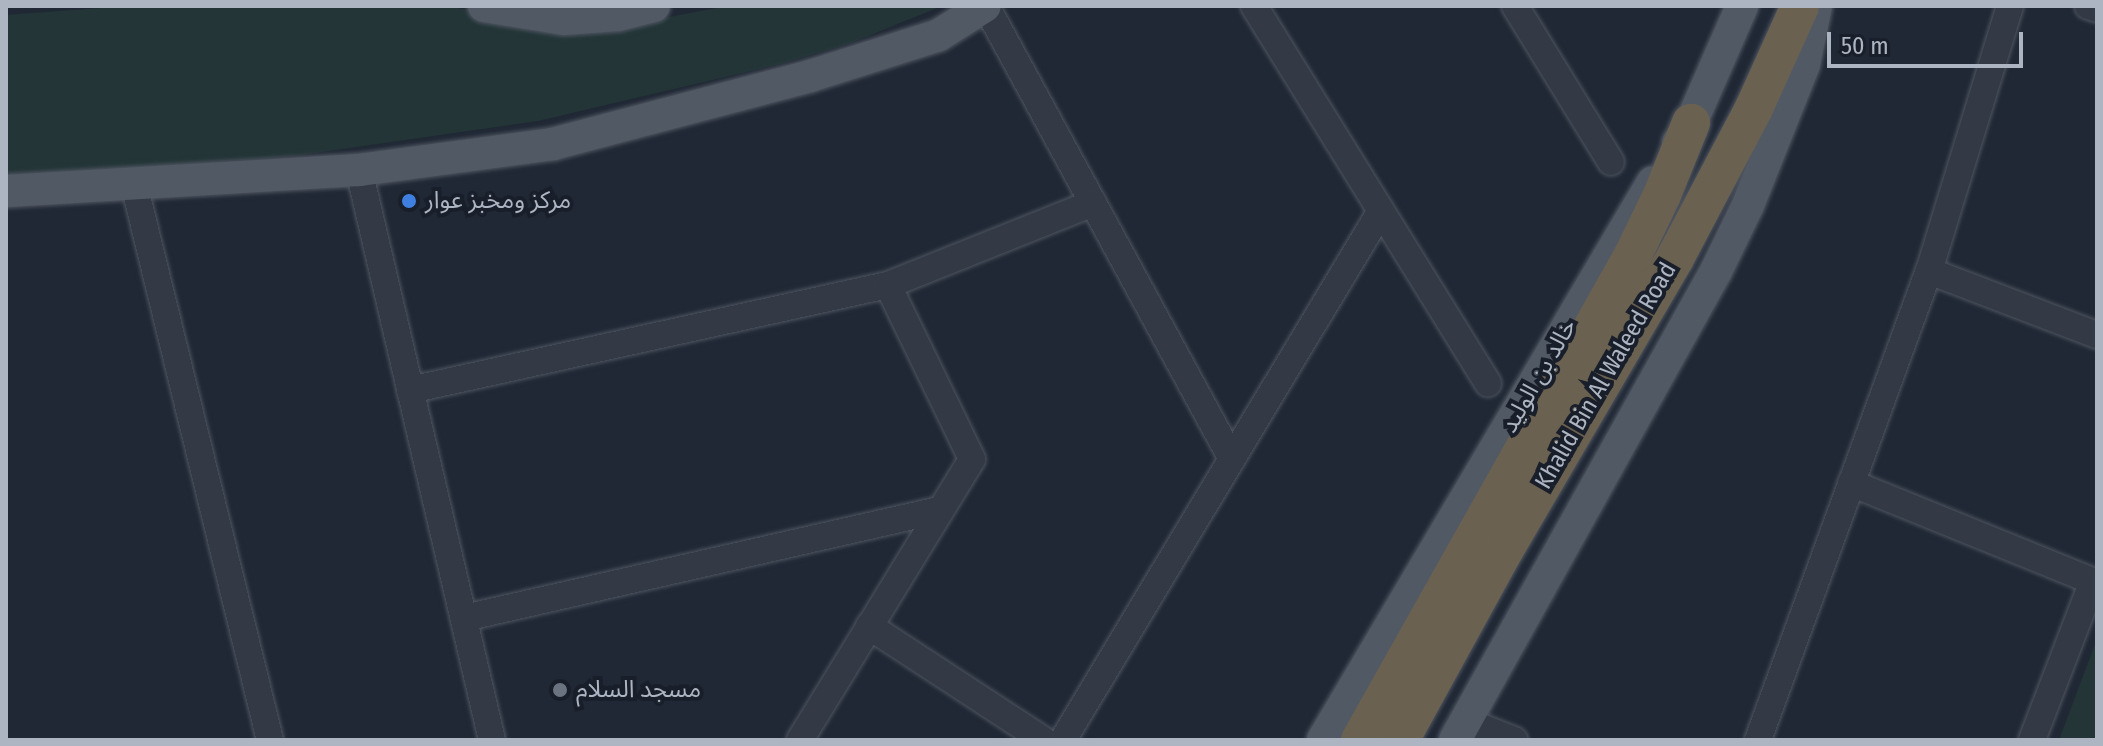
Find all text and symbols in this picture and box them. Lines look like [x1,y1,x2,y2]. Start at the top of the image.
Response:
scale bar [1831,16,2027,66]
text: 50 m [1841,32,1889,60]
place label: مركز ومخبز عوار [425,187,571,215]
marker: مركز ومخبز عوار [400,192,418,210]
street label: Khalid Bin Al Waleed Road [1529,258,1683,494]
street label: خالد بن الوليد [1495,314,1583,438]
place label: مسجد السلام [576,676,701,704]
marker: مسجد السلام [551,681,569,699]

